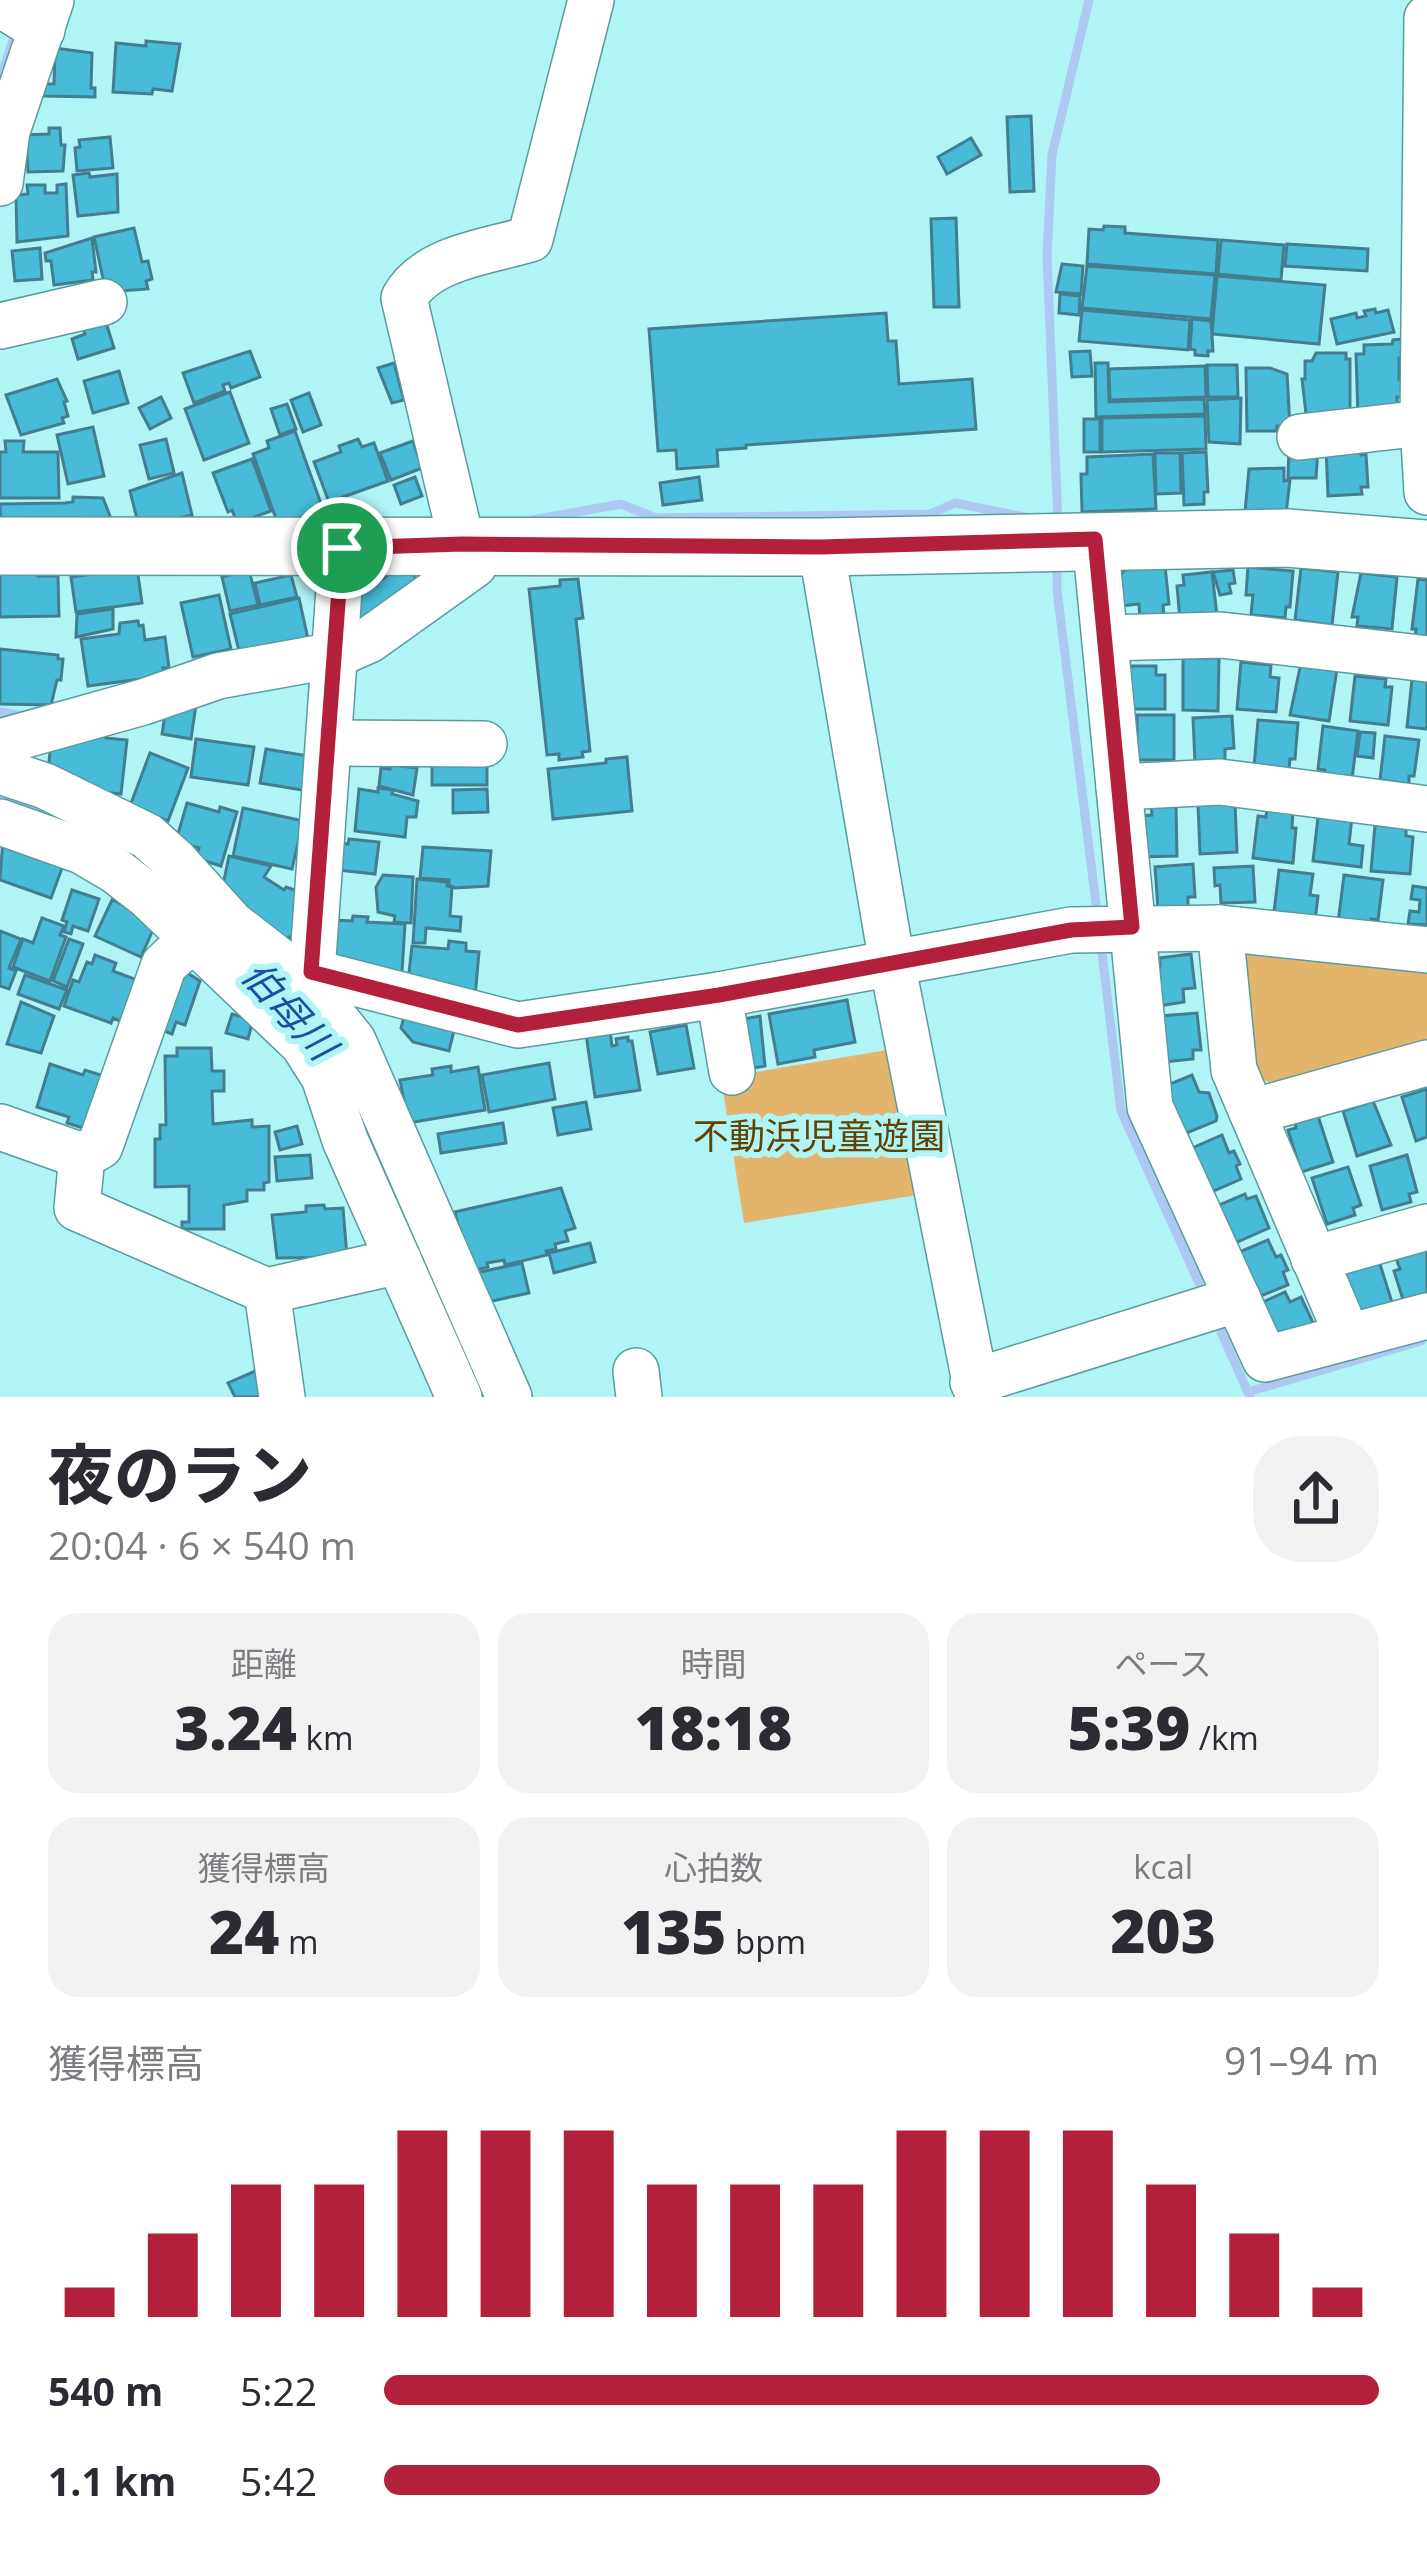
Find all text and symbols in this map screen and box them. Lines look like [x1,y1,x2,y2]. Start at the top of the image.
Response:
pin [291,497,393,599]
icon: arrive [309,515,375,581]
water label: 伯母川 [231,948,352,1073]
park label: 不動浜児童遊園 [693,1111,945,1160]
text: 夜のラン [48,1428,312,1518]
button: share [1253,1436,1379,1562]
text: 20:04 · 6 × 540 m [48,1518,356,1571]
text: 距離 [231,1641,297,1686]
text: 時間 [680,1641,746,1686]
text: ペース [1114,1641,1212,1686]
text: 3.24 [174,1686,297,1768]
text: 18:18 [635,1686,792,1768]
text: 5:39 [1067,1686,1190,1768]
text: km [297,1715,353,1760]
text: /km [1190,1715,1259,1760]
text: kcal [1133,1844,1193,1889]
text: 獲得標高 [198,1845,330,1890]
text: 心拍数 [664,1845,763,1890]
text: 203 [1110,1889,1216,1971]
text: 24 [209,1890,279,1972]
text: 135 [621,1890,726,1972]
text: m [279,1919,319,1964]
text: bpm [726,1919,806,1964]
text: 91–94 m [1224,2033,1379,2086]
text: 獲得標高 [48,2036,204,2089]
text: 540 m [48,2364,163,2417]
text: 5:22 [240,2364,317,2417]
text: 1.1 km [48,2454,176,2507]
text: 5:42 [240,2454,317,2507]

